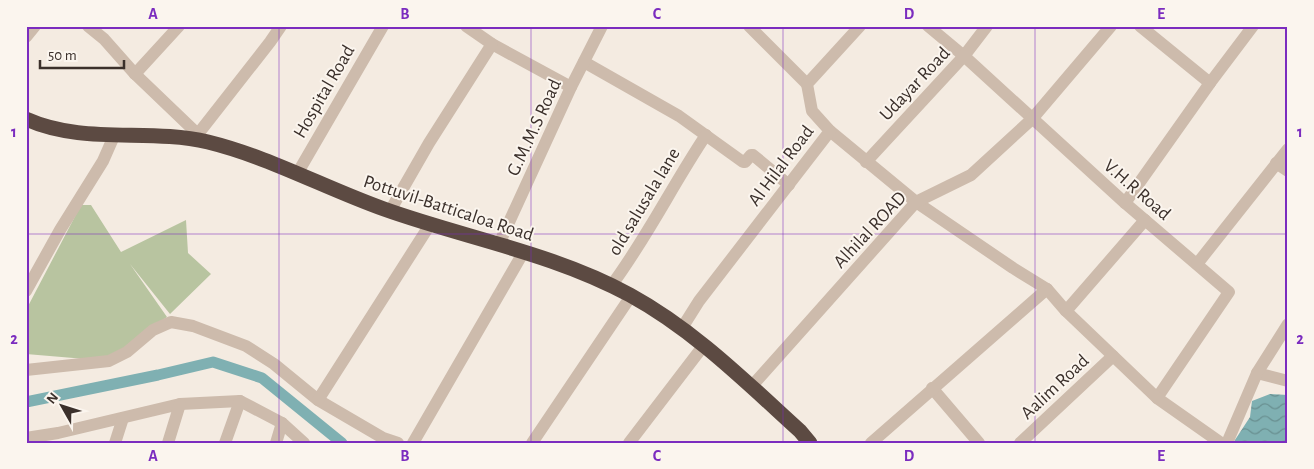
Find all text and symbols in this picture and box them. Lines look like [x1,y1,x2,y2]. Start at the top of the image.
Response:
text: A [148,6,158,22]
text: B [400,6,410,22]
text: C [653,6,662,22]
text: D [904,6,915,22]
text: E [1157,6,1165,22]
scale bar [40,38,124,70]
street label: Hospital Road [290,42,359,141]
street label: Udayar Road [876,43,954,125]
text: 50 m [48,48,77,63]
street label: G.M.M.S Road [504,76,565,179]
street label: Al Hilal Road [745,122,818,210]
text: 1 [11,124,17,140]
text: 1 [1297,124,1303,140]
street label: old salusala lane [605,145,684,259]
street label: V.H.R Road [1100,156,1174,224]
street label: Pottuvil-Batticaloa Road [361,172,536,245]
street label: Alhilal ROAD [830,188,910,272]
text: 2 [10,331,18,347]
text: 2 [1296,331,1304,347]
street label: Aalim Road [1017,351,1093,423]
north arrow [38,382,88,432]
text: N [44,390,61,407]
text: A [148,448,158,464]
text: B [400,448,410,464]
text: C [653,448,662,464]
text: D [904,448,915,464]
text: E [1157,448,1165,464]

